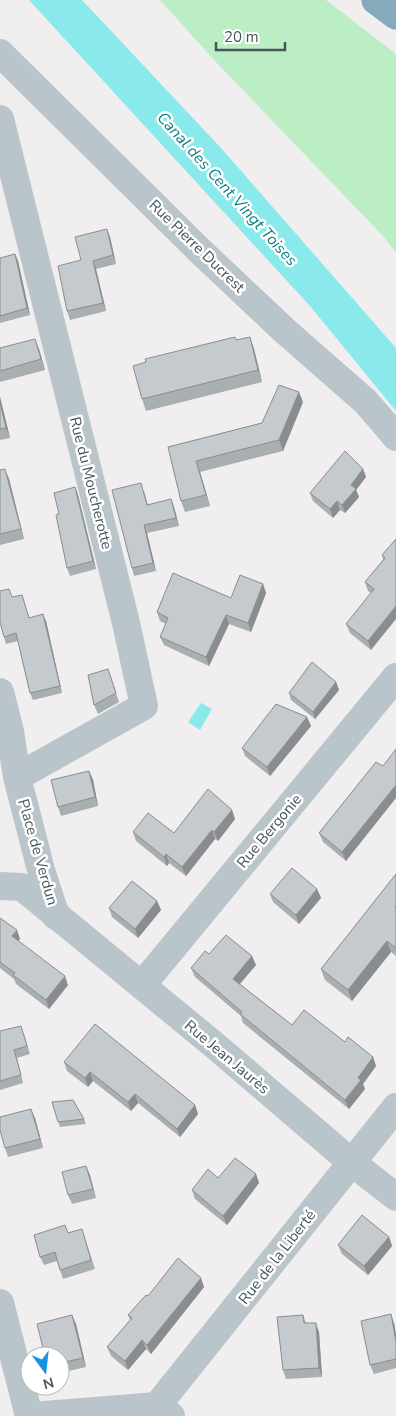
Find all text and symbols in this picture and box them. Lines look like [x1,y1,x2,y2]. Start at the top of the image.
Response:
scale bar [216,20,285,52]
text: 20 m [224,27,259,47]
water label: Canal des Cent Vingt Toises [152,107,302,271]
street label: Rue Pierre Ducrest [145,195,250,297]
street label: Rue du Moucherotte [65,415,117,551]
street label: Rue Bergonie [232,790,306,872]
street label: Place de Verdun [13,797,63,907]
street label: Rue Jean Jaurès [180,1016,274,1098]
street label: Rue de la Liberté [234,1206,320,1308]
north arrow [20,1346,70,1396]
text: N [41,1373,56,1394]

